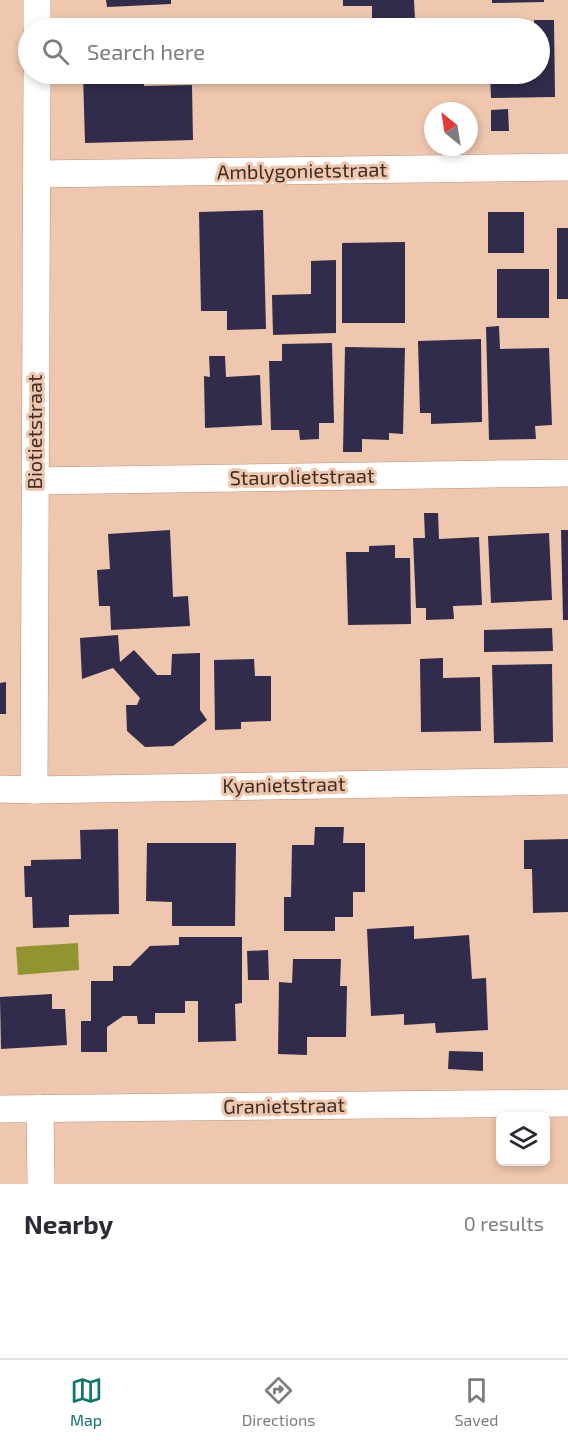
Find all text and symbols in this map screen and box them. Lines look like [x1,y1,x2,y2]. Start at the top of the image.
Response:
search box [18,18,550,84]
icon: search [39,35,72,68]
text: Search here [87,38,205,64]
north arrow [424,102,478,156]
street label: Amblygonietstraat [217,157,388,183]
street label: Biotietstraat [22,374,46,490]
street label: Staurolietstraat [229,463,375,489]
street label: Kyanietstraat [222,771,346,797]
street label: Granietstraat [223,1092,345,1118]
map controls [496,1112,550,1166]
button: layers [496,1112,550,1166]
text: Nearby [24,1208,113,1239]
text: 0 results [464,1211,544,1235]
tab: Map [70,1374,103,1429]
tab: Directions [242,1374,315,1429]
tab: Saved [455,1374,498,1429]

